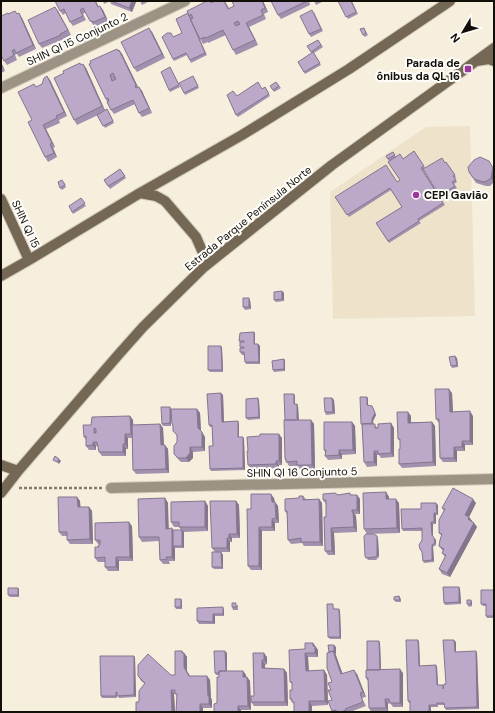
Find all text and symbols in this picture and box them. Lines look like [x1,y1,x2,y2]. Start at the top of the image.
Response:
street label: SHIN QI 15 Conjunto 2 [24,9,130,69]
north arrow [443,12,483,52]
text: N [447,31,463,46]
place label: Parada de ônibus da QL 16 [377,56,460,83]
marker: Parada de ônibus da QL 16 [463,64,473,74]
street label: Estrada Parque Península Norte [182,162,314,274]
place label: CEPI Gavião [424,188,488,202]
marker: CEPI Gavião [411,190,421,200]
street label: SHIN QI 15 [9,198,43,250]
street label: SHIN QI 16 Conjunto 5 [247,464,358,480]

